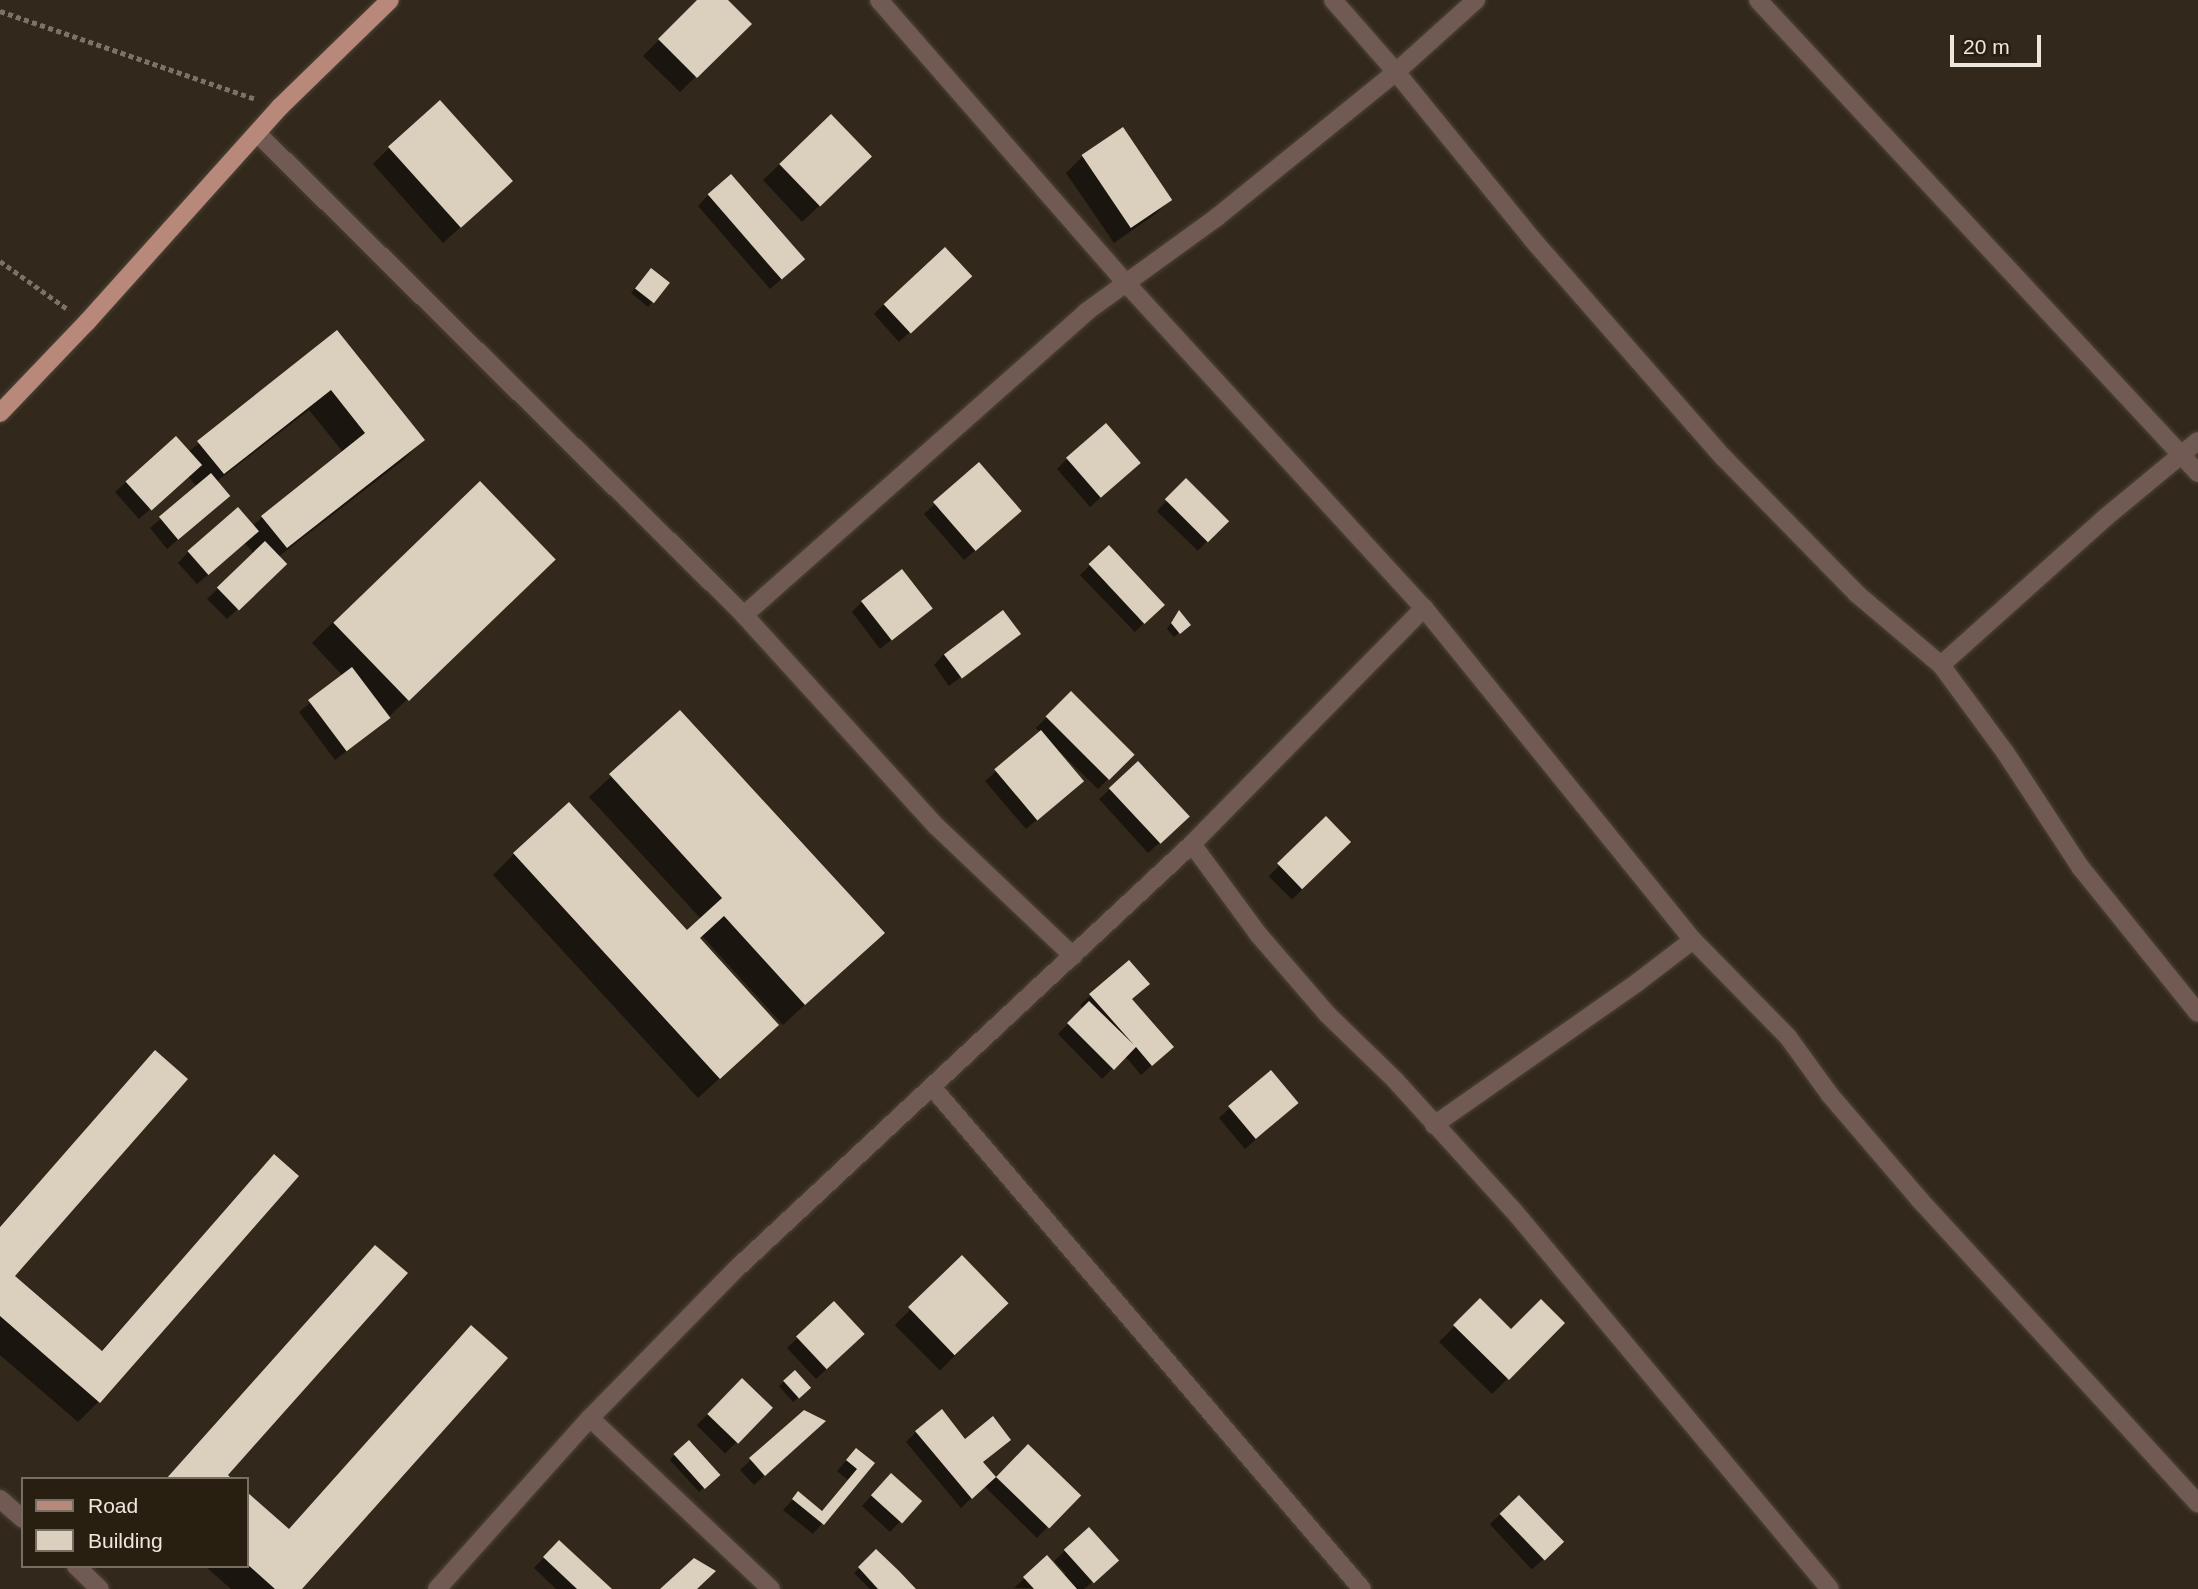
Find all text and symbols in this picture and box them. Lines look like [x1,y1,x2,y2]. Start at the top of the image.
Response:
scale bar [1953,21,2044,65]
text: 20 m [1963,35,2010,58]
legend [21,1477,248,1568]
text: Road [88,1494,138,1517]
text: Building [88,1529,163,1552]

